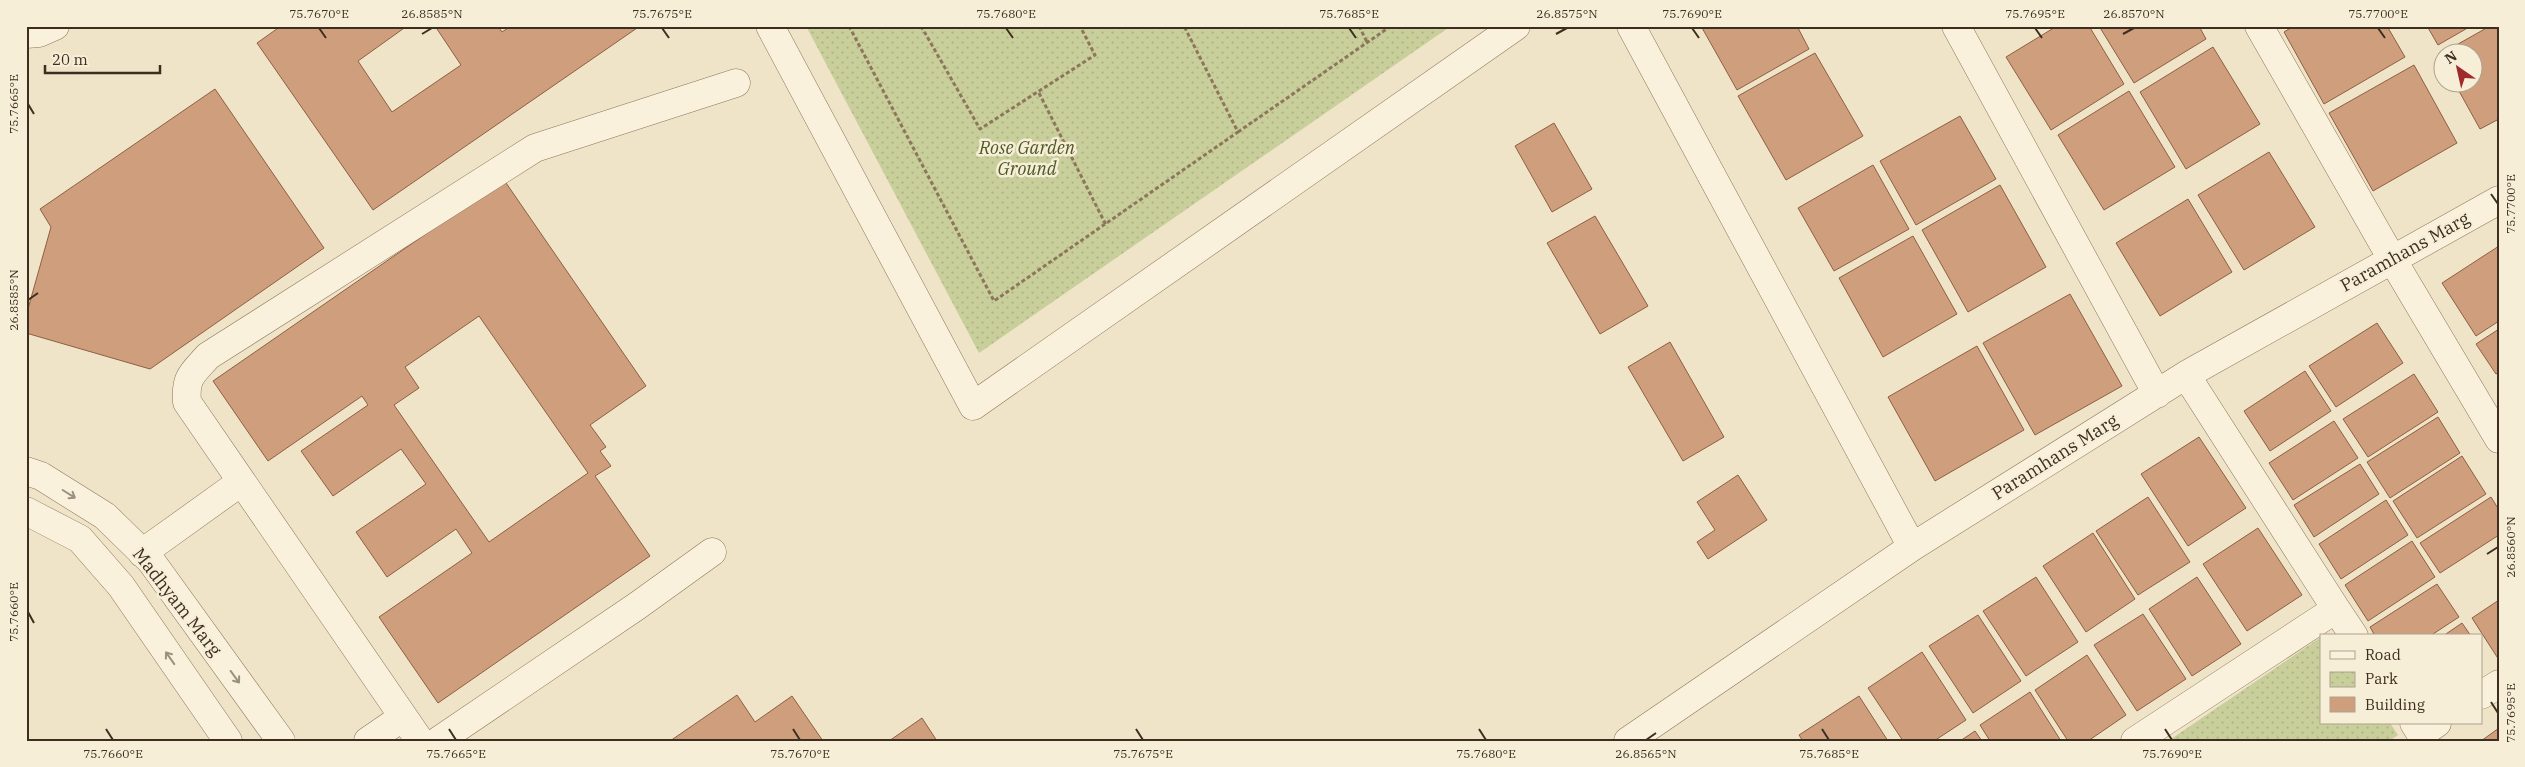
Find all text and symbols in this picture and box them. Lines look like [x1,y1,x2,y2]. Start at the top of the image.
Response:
text: 75.7670°E [289,6,349,21]
text: 26.8585°N [401,6,463,21]
text: 75.7675°E [632,6,692,21]
text: 75.7680°E [976,6,1036,21]
text: 75.7685°E [1319,6,1379,21]
text: 26.8575°N [1536,6,1598,21]
text: 75.7690°E [1662,6,1722,21]
text: 75.7695°E [2005,6,2065,21]
text: 26.8570°N [2103,6,2165,21]
text: 75.7700°E [2348,6,2408,21]
scale bar [45,42,160,74]
north arrow [2432,42,2482,92]
text: N [2441,47,2460,68]
text: 20 m [52,50,88,69]
text: 75.7665°E [6,74,21,134]
park label: Rose Garden Ground [978,136,1076,180]
text: 75.7700°E [2503,174,2518,234]
street label: Paramhans Marg [2336,206,2474,297]
text: 26.8585°N [6,269,21,331]
street label: Paramhans Marg [1987,408,2122,505]
one-way arrow [62,489,76,499]
text: 26.8560°N [2503,516,2518,578]
street label: Madhyam Marg [128,543,227,661]
text: 75.7660°E [6,582,21,642]
legend [2320,634,2482,724]
text: Road [2365,645,2401,664]
one-way arrow [165,651,175,665]
text: Park [2365,669,2398,688]
one-way arrow [230,670,240,684]
text: 75.7695°E [2503,683,2518,743]
text: Building [2365,695,2425,714]
text: 75.7660°E [83,746,143,761]
text: 75.7665°E [426,746,486,761]
text: 75.7670°E [770,746,830,761]
text: 75.7675°E [1113,746,1173,761]
text: 75.7680°E [1456,746,1516,761]
text: 26.8565°N [1615,746,1677,761]
text: 75.7685°E [1799,746,1859,761]
text: 75.7690°E [2142,746,2202,761]

